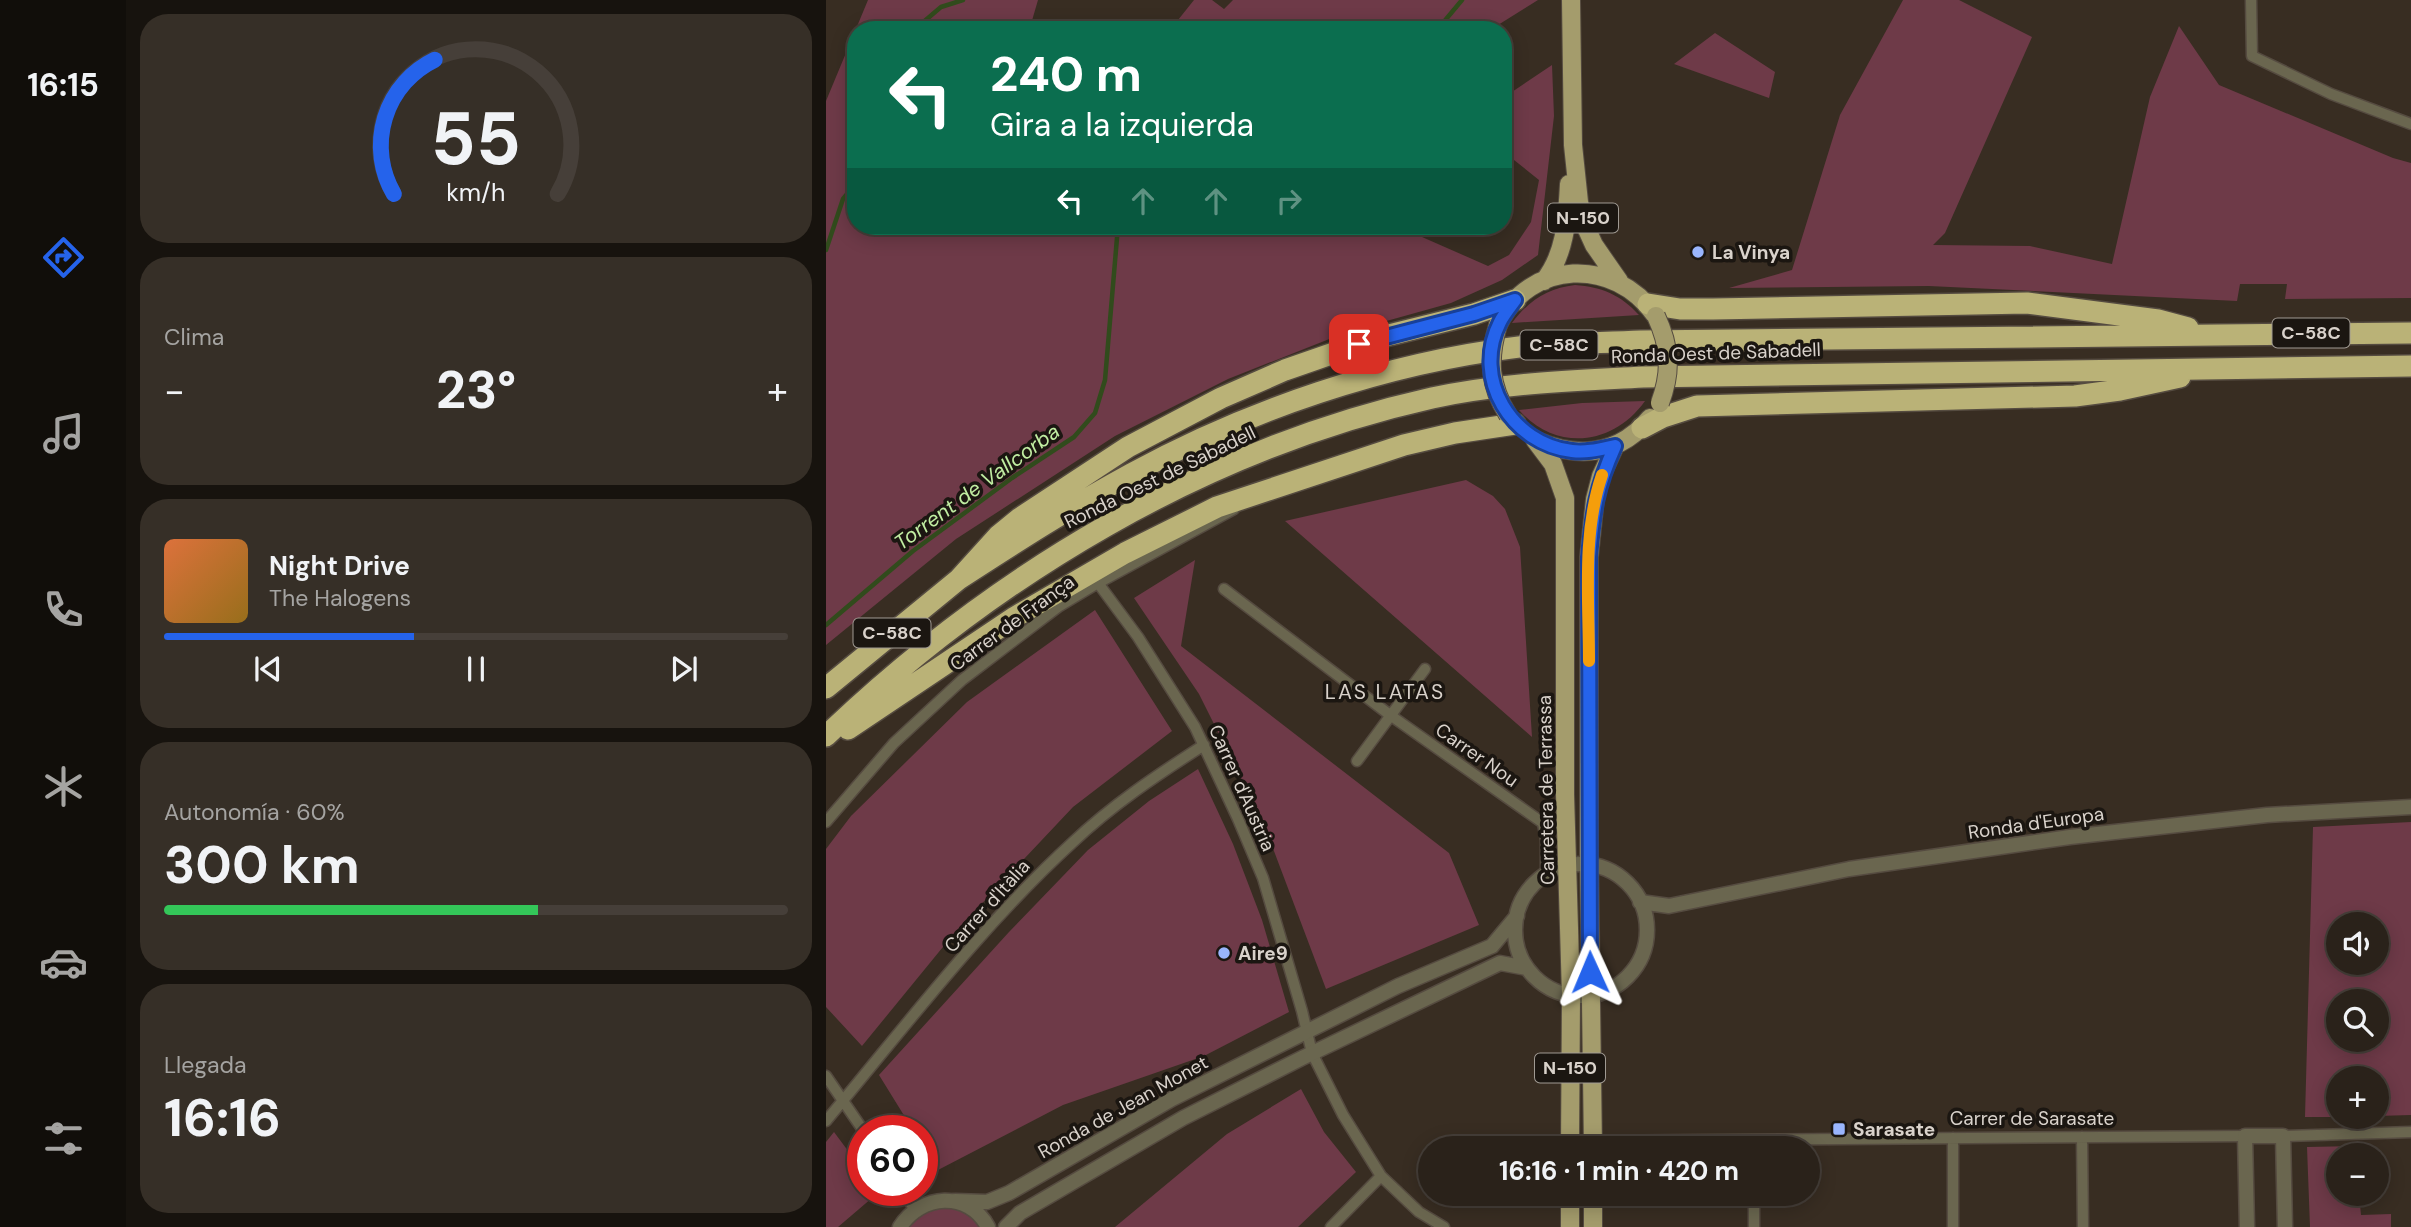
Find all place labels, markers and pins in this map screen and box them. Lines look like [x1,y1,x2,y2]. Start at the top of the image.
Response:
place label: La Vinya [1712,240,1790,265]
marker: La Vinya [1690,244,1706,260]
pin [1329,314,1389,374]
place label: Aire9 [1238,941,1288,966]
marker: Aire9 [1216,945,1232,961]
place label: Sarasate [1853,1117,1935,1142]
marker: Sarasate [1831,1121,1847,1137]

